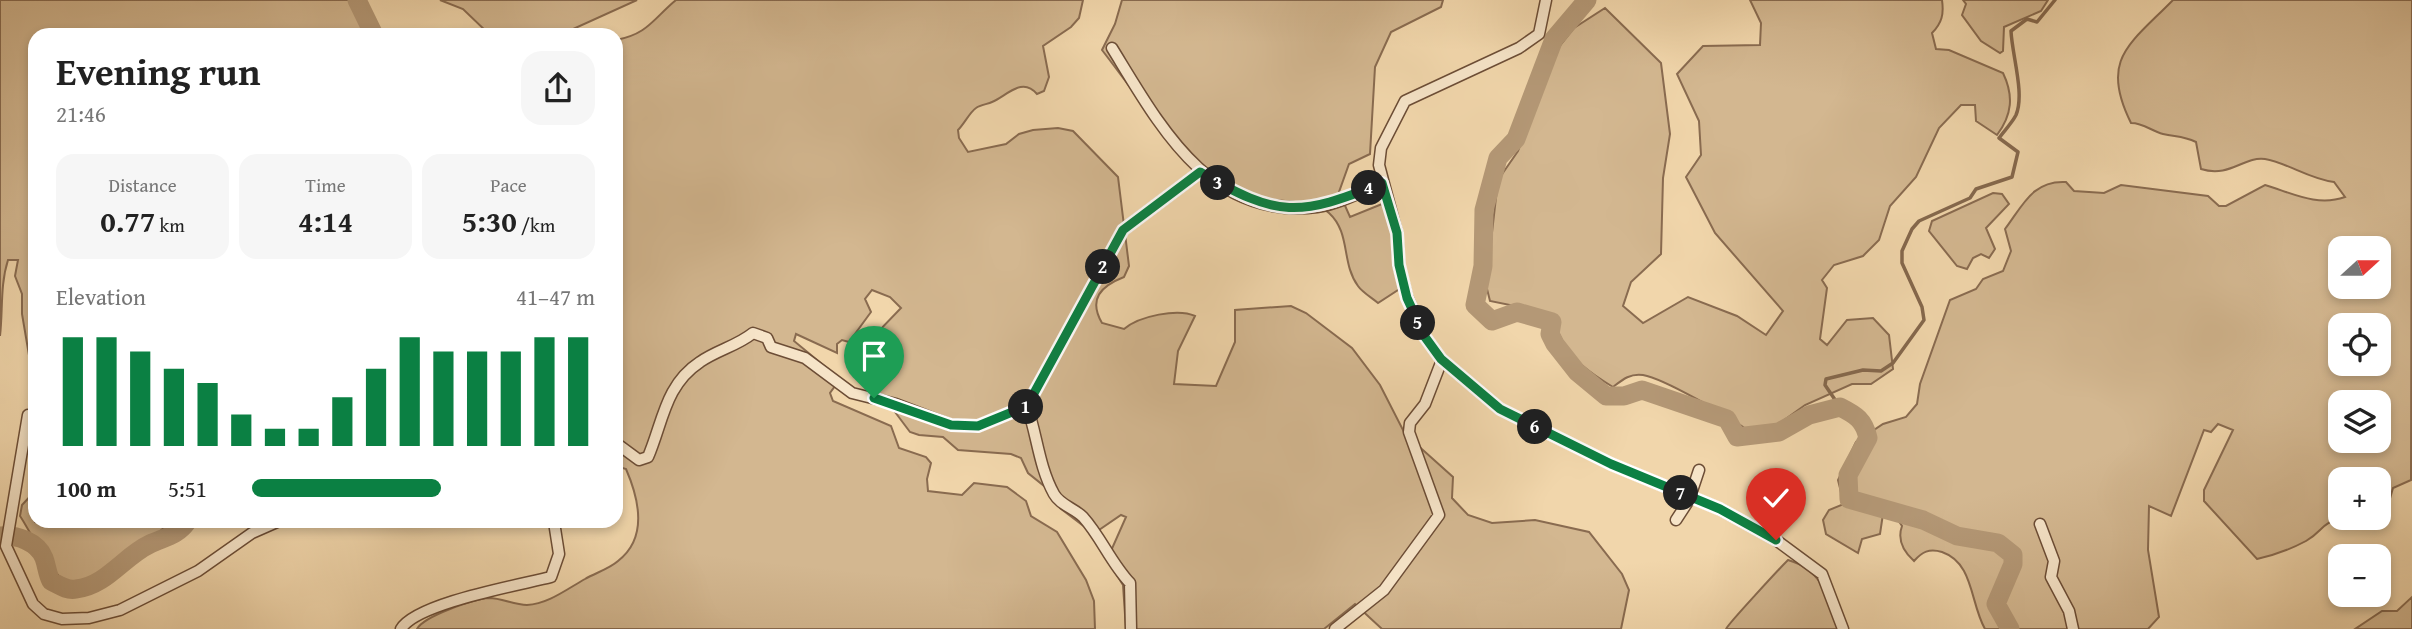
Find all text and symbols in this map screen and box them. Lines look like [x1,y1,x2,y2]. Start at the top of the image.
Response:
text: Evening run [56,43,260,99]
button: share [521,51,595,125]
text: 21:46 [56,97,106,130]
pin: 3 [1200,166,1236,200]
text: 3 [1213,168,1222,196]
pin: 4 [1352,170,1386,206]
text: Distance [108,171,177,199]
text: Time [305,171,346,199]
text: Pace [490,171,527,199]
text: 4 [1364,173,1373,201]
text: 0.77 [100,199,155,243]
text: 4:14 [298,199,353,243]
text: 5:30 [462,199,517,243]
text: km [155,211,185,239]
text: /km [517,211,555,239]
north arrow [2328,236,2390,299]
map controls [2328,236,2391,607]
pin: 2 [1086,250,1120,284]
text: 2 [1098,252,1107,280]
text: Elevation [56,280,146,313]
text: 41–47 m [516,280,595,313]
pin: 5 [1400,306,1436,340]
text: 5 [1413,308,1422,336]
button: locate [2328,313,2391,376]
pin [844,326,904,398]
icon: arrive [855,337,893,375]
pin: 1 [1009,390,1044,424]
button: layers [2328,390,2391,453]
text: 1 [1021,392,1030,420]
pin: 6 [1518,410,1552,444]
text: 6 [1530,412,1539,440]
button: + [2328,467,2391,530]
pin [1746,468,1806,540]
text: 100 m [56,472,117,505]
text: 5:51 [168,472,207,505]
pin: 7 [1664,476,1698,510]
text: 7 [1676,478,1685,506]
icon: check [1757,479,1795,517]
button: − [2328,544,2391,607]

